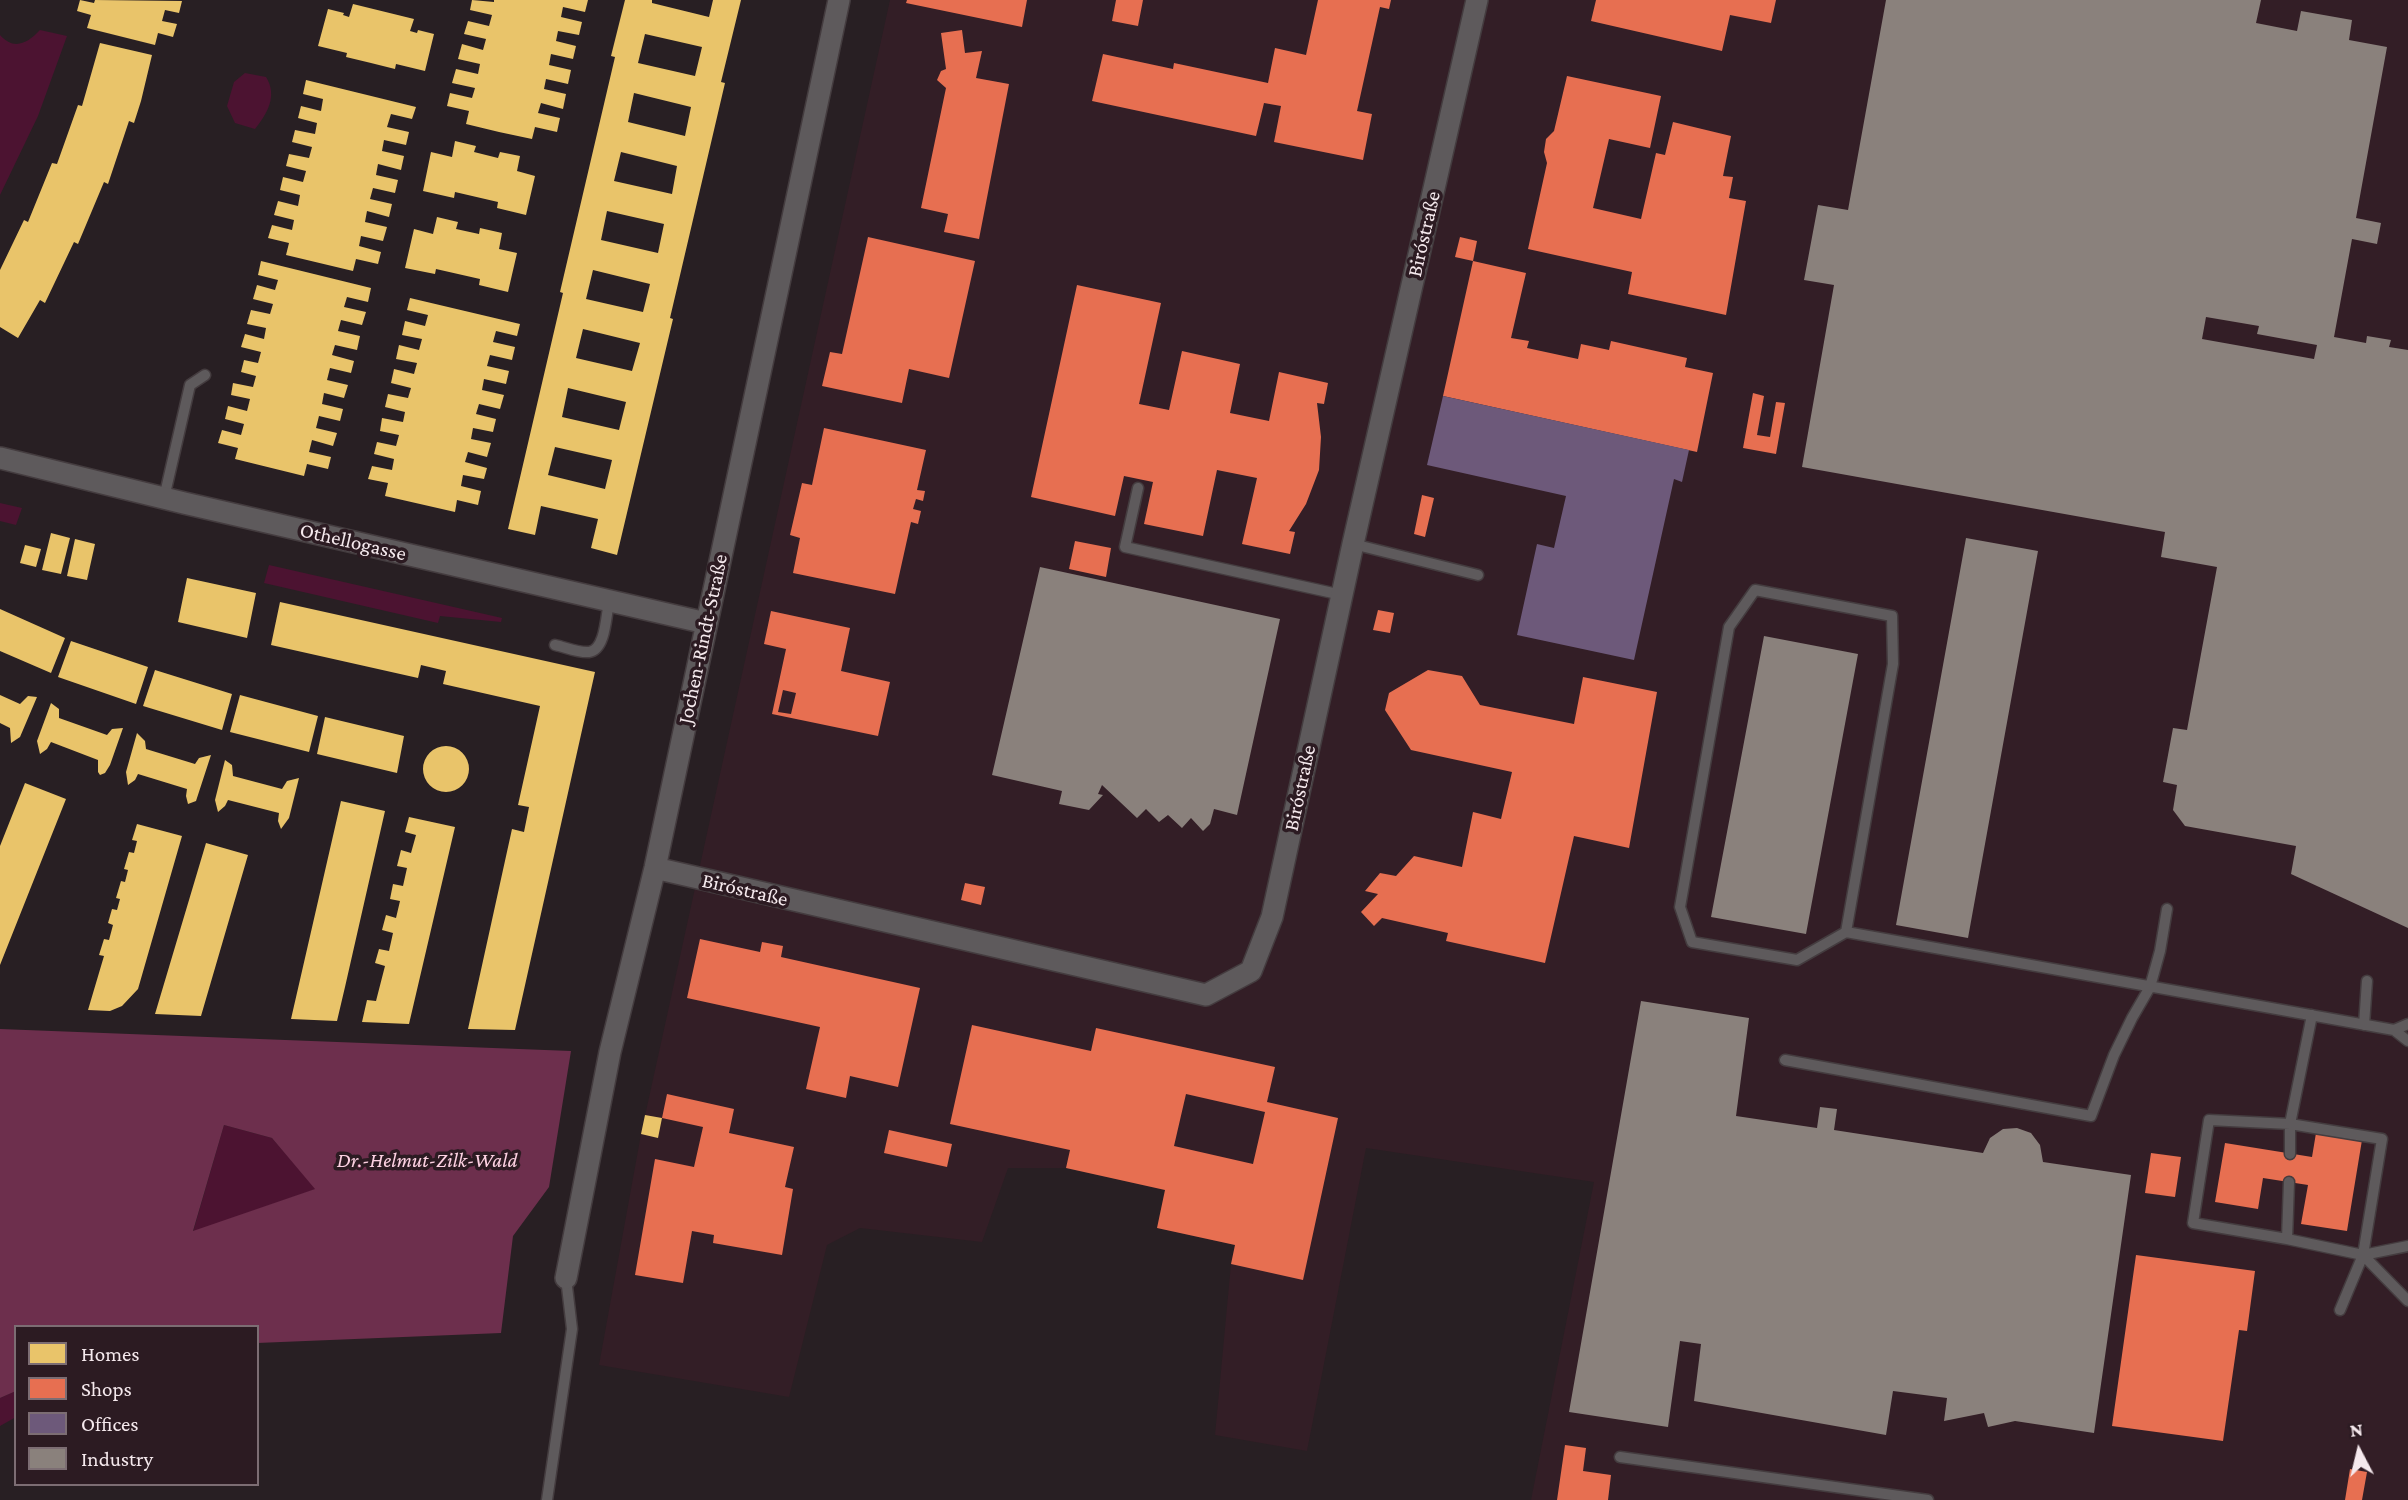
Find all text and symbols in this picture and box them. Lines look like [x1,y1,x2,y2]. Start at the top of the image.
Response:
street label: Biróstraße [1402,189,1446,279]
street label: Othellogasse [297,518,409,566]
street label: Jochen-Rindt-Straße [673,552,733,726]
street label: Biróstraße [1279,743,1321,833]
street label: Biróstraße [700,868,790,912]
park label: Dr.-Helmut-Zilk-Wald [337,1148,517,1174]
legend [14,1325,259,1486]
text: Homes [81,1342,140,1366]
text: Shops [81,1377,132,1401]
text: Offices [81,1412,139,1436]
north arrow [2324,1416,2394,1486]
text: N [2349,1418,2364,1441]
text: Industry [81,1447,153,1471]

